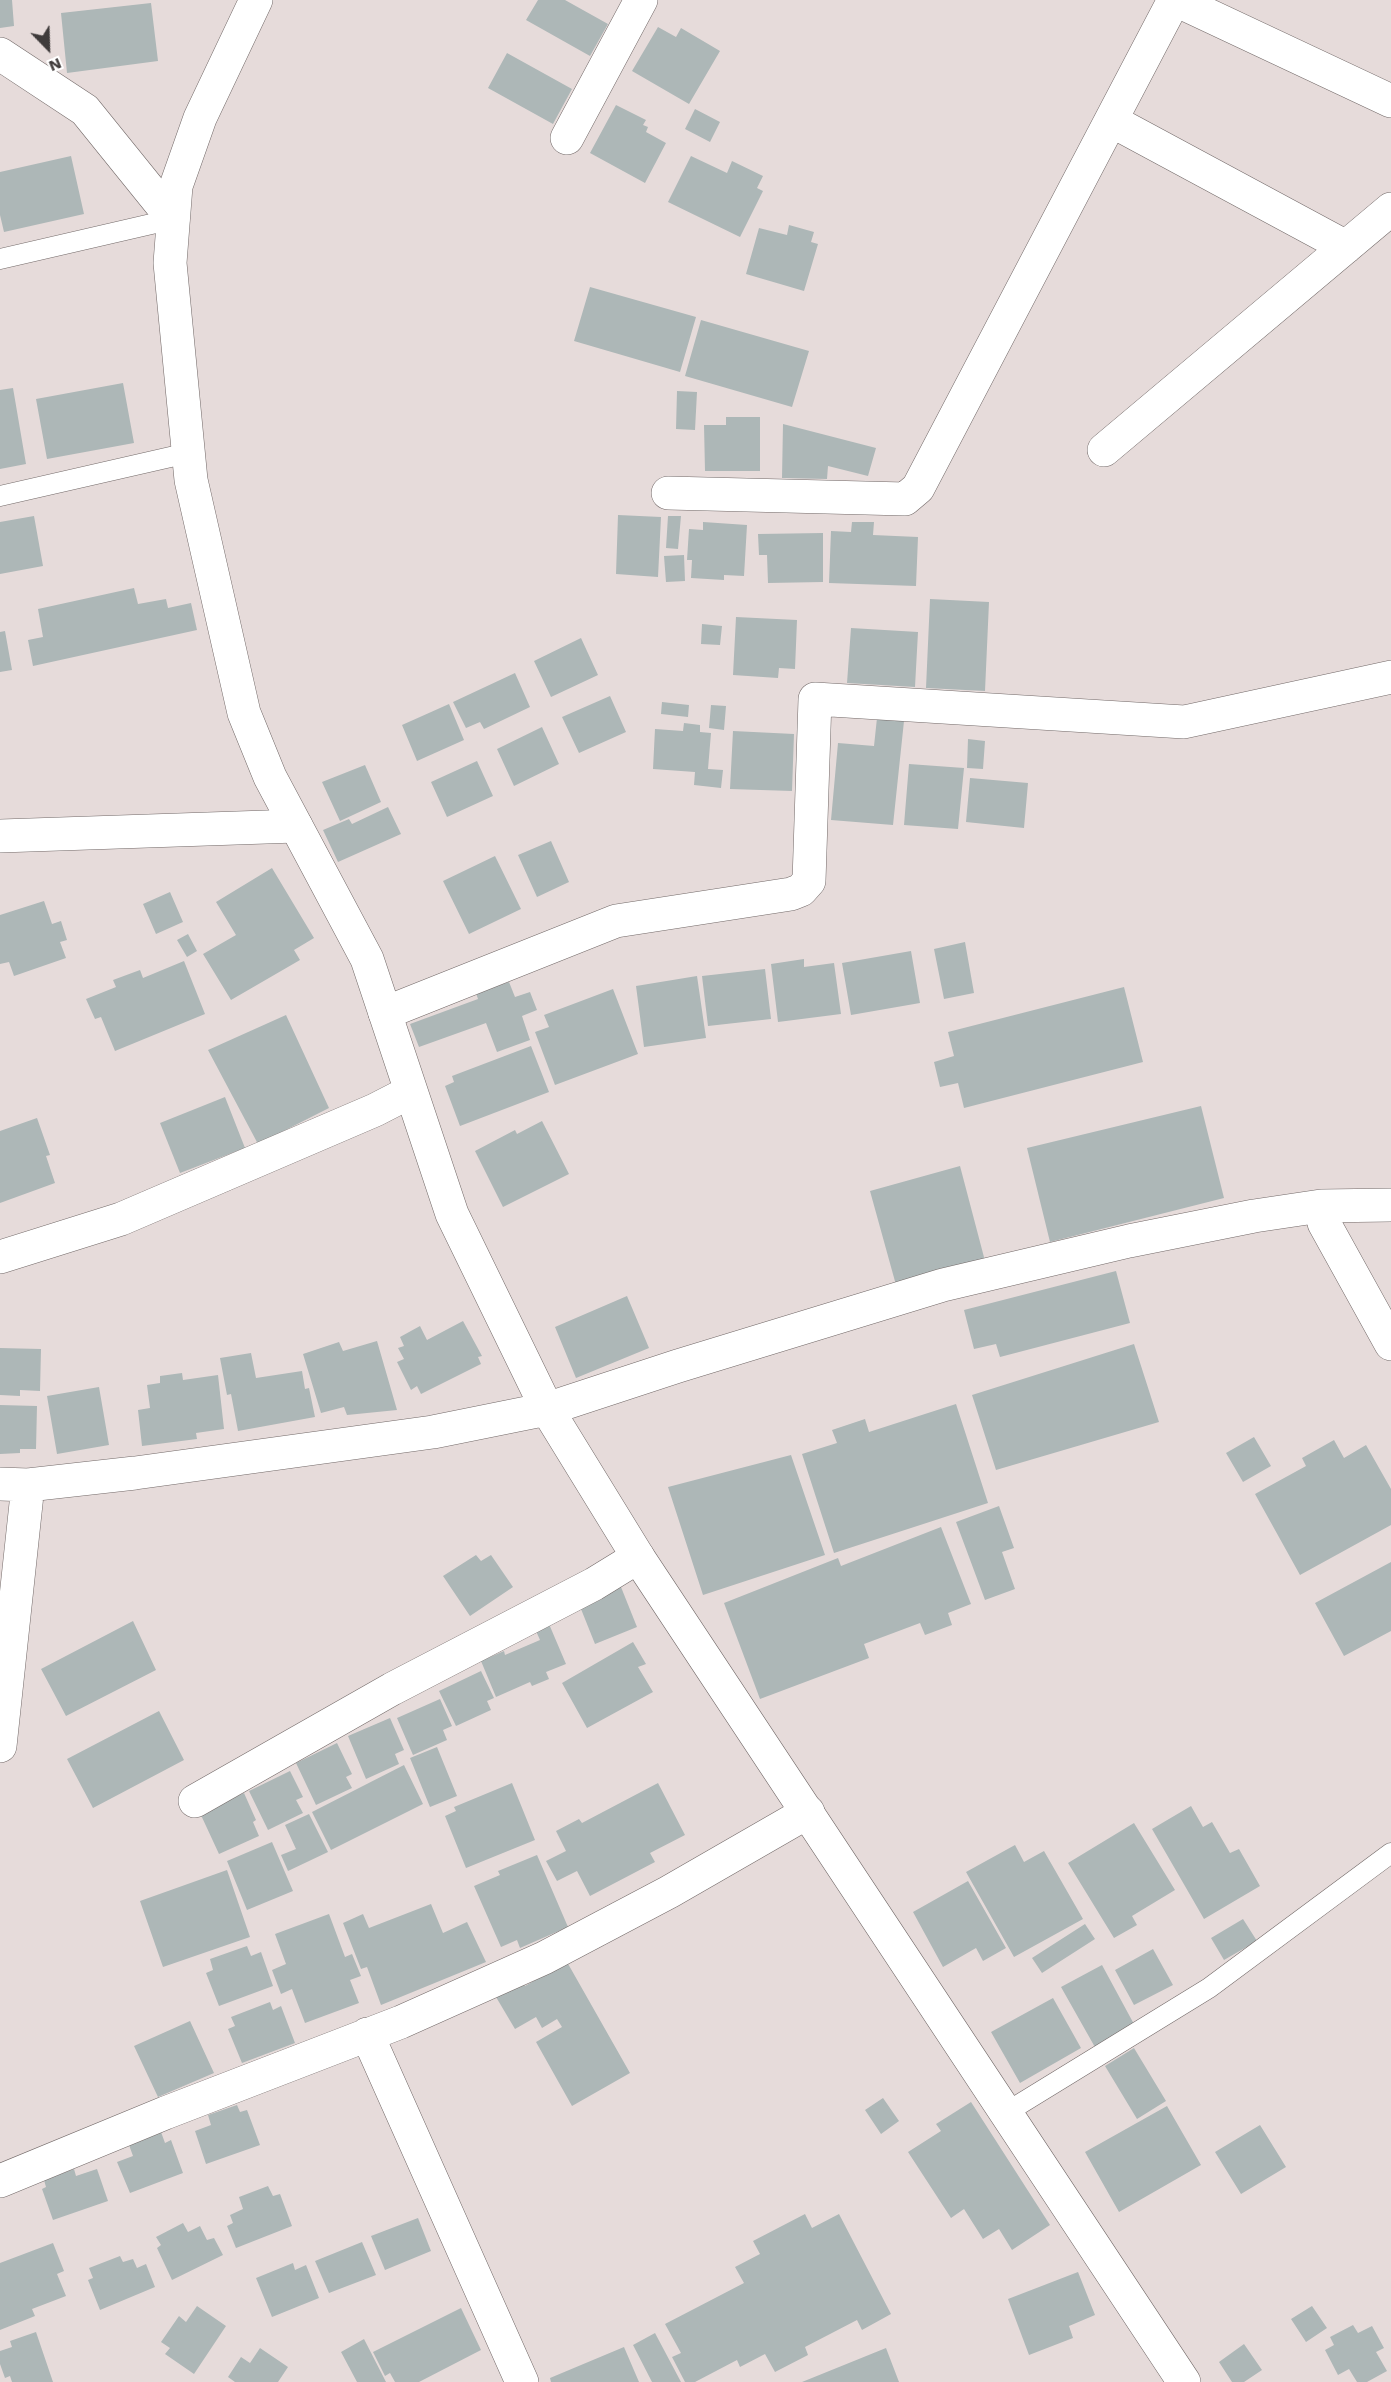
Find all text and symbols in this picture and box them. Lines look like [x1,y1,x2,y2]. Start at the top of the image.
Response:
north arrow [18,18,78,78]
text: N [46,54,64,76]

